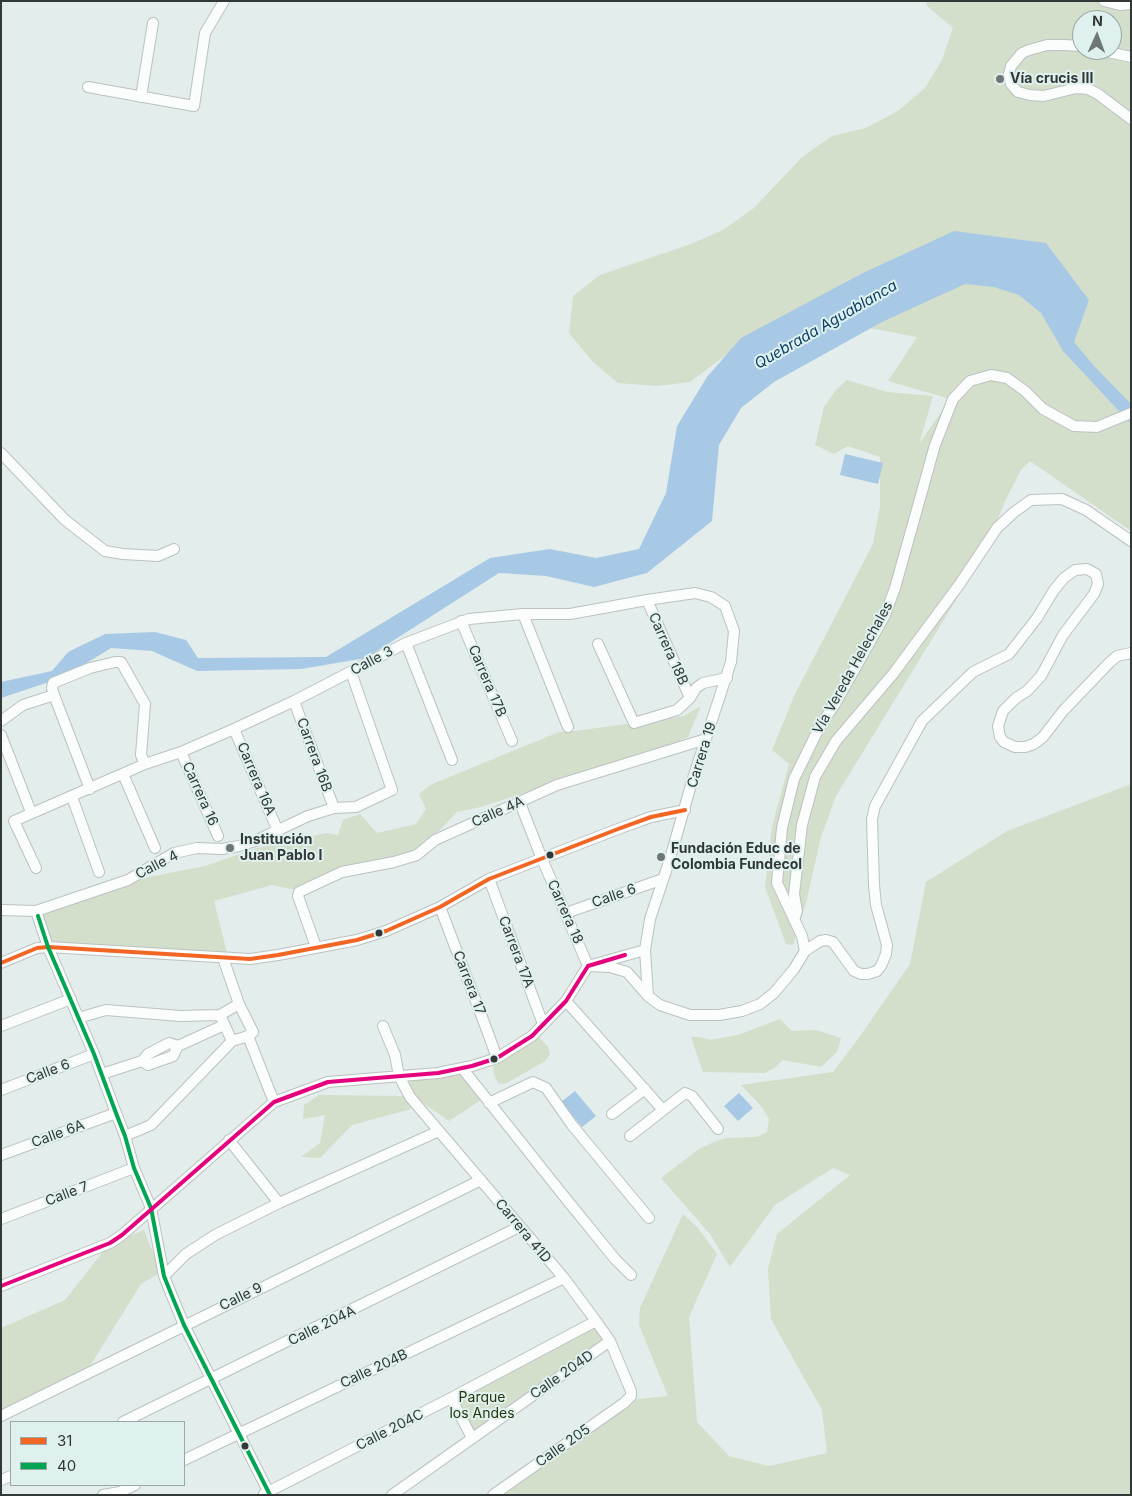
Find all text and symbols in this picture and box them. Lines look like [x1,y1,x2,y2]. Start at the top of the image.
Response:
north arrow [1072,10,1122,60]
text: N [1092,12,1103,29]
place label: Vía crucis III [1010,71,1093,87]
marker: Vía crucis III [994,73,1006,85]
water label: Quebrada Aguablanca [751,277,901,373]
street label: Vía Vereda Helechales [810,599,896,737]
street label: Carrera 18B [645,610,691,688]
street label: Carrera 17B [464,642,510,720]
street label: Calle 3 [348,643,396,679]
street label: Carrera 16B [293,716,335,794]
street label: Carrera 19 [684,720,720,790]
street label: Carrera 16A [233,740,279,818]
street label: Carrera 16 [178,759,222,829]
street label: Calle 4A [469,793,527,831]
place label: Institución Juan Pablo I [240,832,323,864]
place label: Fundación Educ de Colombia Fundecol [671,841,802,874]
marker: Institución Juan Pablo I [224,842,236,854]
street label: Calle 4 [133,847,181,883]
unlabelled marker [545,850,555,860]
marker: Fundación Educ de Colombia Fundecol [655,851,667,863]
street label: Carrera 18 [543,877,587,947]
street label: Calle 6 [590,881,638,911]
street label: Carrera 17A [495,914,537,990]
unlabelled marker [374,928,384,938]
street label: Carrera 17 [449,948,489,1018]
unlabelled marker [489,1054,499,1064]
street label: Calle 6 [24,1056,72,1088]
street label: Calle 6A [29,1117,87,1151]
street label: Calle 7 [43,1178,91,1210]
street label: Carrera 41D [491,1196,555,1266]
street label: Calle 9 [217,1279,265,1315]
street label: Calle 204A [285,1302,359,1350]
street label: Calle 204B [338,1346,410,1392]
street label: Calle 204D [527,1347,597,1403]
park label: Parque los Andes [449,1390,515,1422]
street label: Calle 204C [353,1406,427,1454]
legend [10,1421,185,1486]
street label: Calle 205 [532,1421,594,1471]
text: 31 [57,1431,72,1450]
unlabelled marker [240,1441,250,1451]
text: 40 [57,1456,76,1475]

